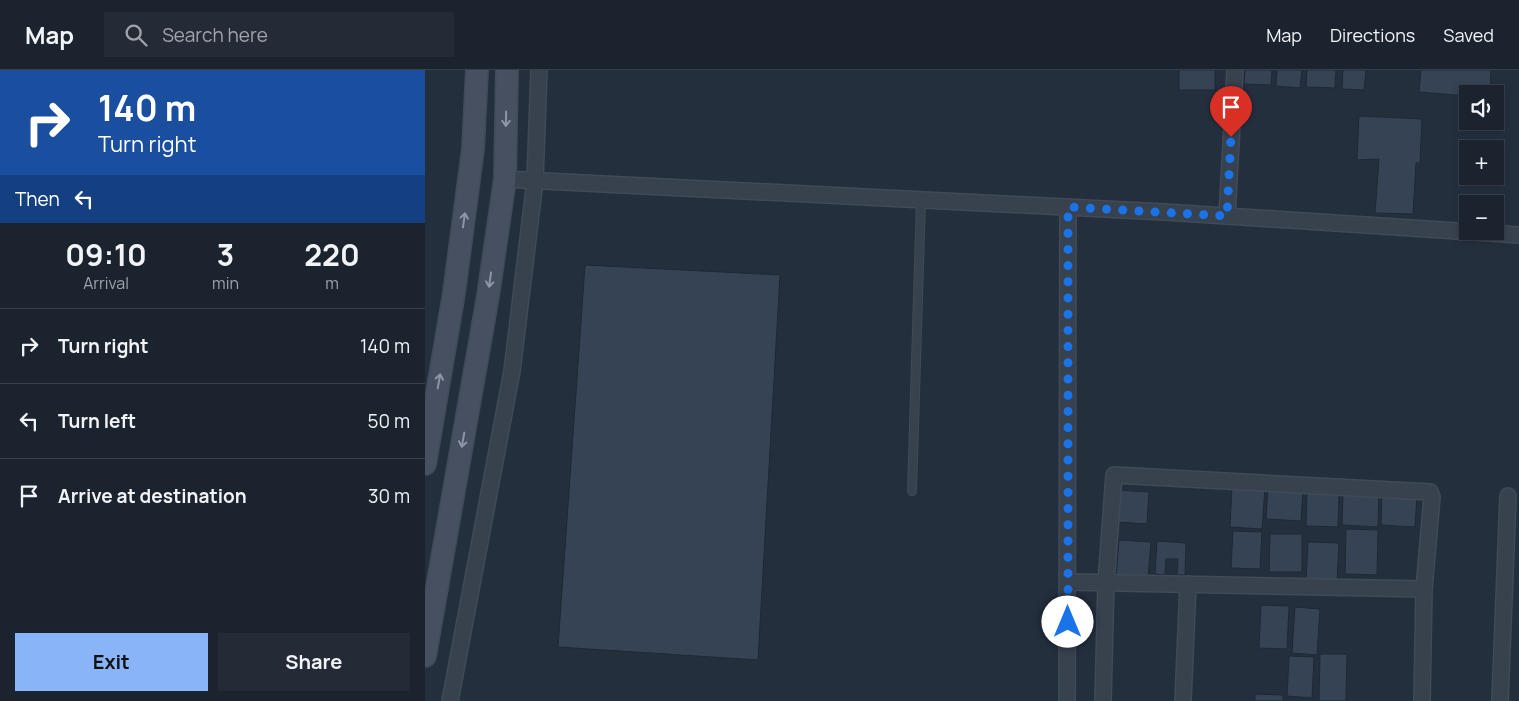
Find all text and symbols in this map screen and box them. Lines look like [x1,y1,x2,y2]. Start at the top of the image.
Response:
search box [104,12,454,57]
text: Map [25,18,74,51]
icon: search [122,21,150,49]
text: Search here [162,22,268,48]
text: Map [1266,23,1302,47]
text: Directions [1330,23,1415,47]
text: Saved [1443,23,1494,47]
text: 140 m [98,84,196,132]
map controls [1459,85,1504,240]
button: sound [1459,85,1504,130]
pin [1210,86,1252,137]
icon: right [15,90,80,155]
icon: arrive [1217,93,1245,121]
one-way arrow [502,110,511,126]
text: Turn right [98,129,196,159]
button: + [1459,140,1504,185]
icon: left [70,185,98,213]
text: Then [15,186,60,212]
button: − [1459,195,1504,240]
one-way arrow [459,213,469,229]
text: 09:10 [65,234,147,275]
text: 3 [217,234,234,275]
text: 220 [304,234,360,275]
text: Arrival [83,272,129,294]
text: min [212,272,239,294]
text: m [325,272,339,294]
one-way arrow [485,272,495,288]
icon: right [15,332,43,360]
text: Turn right [58,333,148,359]
text: 140 m [360,333,410,359]
one-way arrow [435,373,445,389]
icon: left [15,407,43,435]
text: Turn left [58,408,136,434]
text: 50 m [368,408,410,434]
one-way arrow [457,432,467,448]
icon: arrive [15,482,43,510]
text: Arrive at destination [58,483,247,509]
text: 30 m [368,483,410,509]
position arrow [1041,595,1093,647]
button: Exit [15,633,208,691]
button: Share [218,633,410,691]

